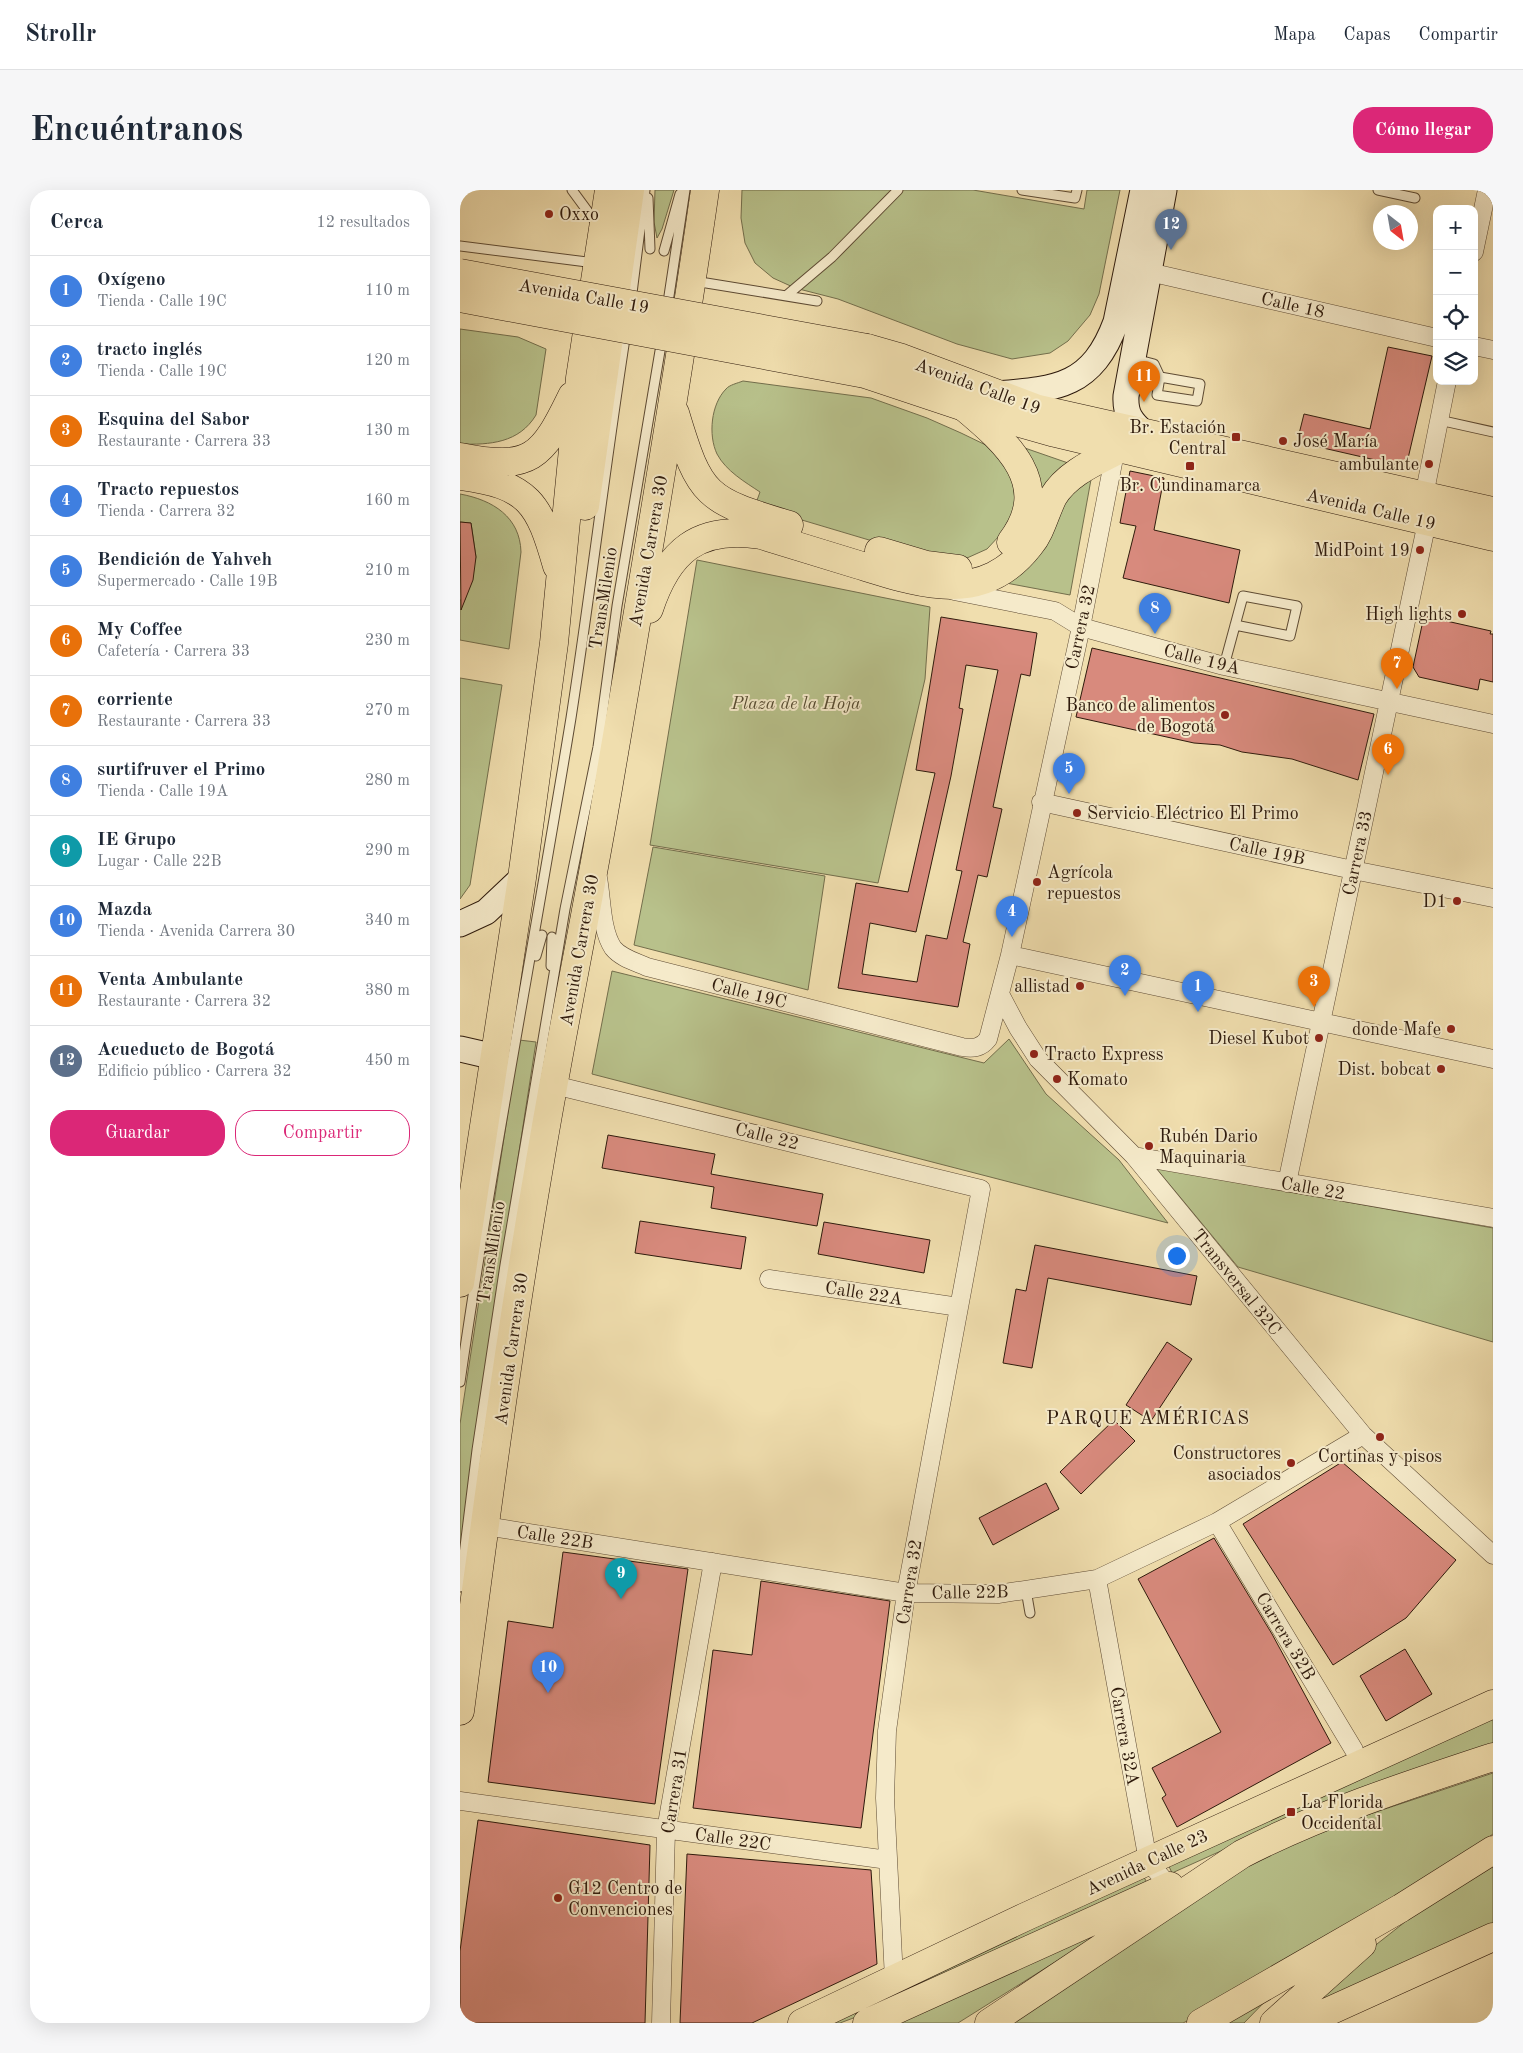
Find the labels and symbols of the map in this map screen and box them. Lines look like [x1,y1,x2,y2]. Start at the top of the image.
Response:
north arrow [1373,205,1418,250]
place label: Oxxo [559,206,599,224]
marker: Oxxo [543,208,555,220]
pin: 12 [1155,209,1187,250]
street label: Avenida Calle 19 [517,277,651,317]
street label: Calle 18 [1259,290,1326,322]
street label: Avenida Calle 19 [912,356,1043,418]
pin: 11 [1128,361,1160,402]
place label: Br. Estación Central [1129,419,1226,458]
marker: Br. Estación Central [1230,431,1242,443]
place label: José María [1293,433,1378,451]
marker: José María [1277,435,1289,447]
place label: ambulante [1339,456,1419,474]
marker: ambulante [1423,458,1435,470]
marker: Br. Cundinamarca [1184,460,1196,472]
street label: Avenida Carrera 30 [627,474,671,628]
place label: Br. Cundinamarca [1119,477,1261,495]
street label: Avenida Calle 19 [1304,486,1437,534]
place label: MidPoint 19 [1314,542,1410,560]
marker: MidPoint 19 [1414,544,1426,556]
street label: TransMilenio [587,546,621,651]
street label: Carrera 32 [1063,583,1099,671]
pin: 8 [1139,593,1171,634]
place label: High lights [1365,606,1452,624]
marker: High lights [1456,608,1468,620]
street label: Calle 19A [1161,642,1242,678]
pin: 7 [1381,648,1413,689]
park label: Plaza de la Hoja [730,695,861,713]
place label: Banco de alimentos de Bogotá [1065,697,1215,736]
marker: Banco de alimentos de Bogotá [1219,709,1231,721]
pin: 6 [1372,734,1404,775]
pin: 5 [1053,753,1085,794]
place label: Servicio Eléctrico El Primo [1087,805,1299,823]
marker: Servicio Eléctrico El Primo [1071,807,1083,819]
street label: Carrera 33 [1340,809,1376,897]
street label: Calle 19B [1227,835,1306,869]
place label: Agrícola repuestos [1047,864,1121,903]
street label: Avenida Carrera 30 [558,873,602,1027]
marker: Agrícola repuestos [1031,876,1043,888]
place label: D1 [1423,893,1447,911]
marker: D1 [1451,895,1463,907]
pin: 4 [996,896,1028,937]
pin: 2 [1109,955,1141,996]
pin: 3 [1298,966,1330,1007]
pin: 1 [1182,971,1214,1012]
street label: Calle 19C [709,976,788,1012]
place label: allistad [1014,978,1070,996]
marker: allistad [1074,980,1086,992]
place label: donde Mafe [1352,1021,1441,1039]
marker: donde Mafe [1445,1023,1457,1035]
place label: Diesel Kubot [1208,1030,1309,1048]
marker: Diesel Kubot [1313,1032,1325,1044]
place label: Tracto Express [1044,1046,1164,1064]
marker: Tracto Express [1028,1048,1040,1060]
place label: Dist. bobcat [1338,1061,1431,1079]
marker: Dist. bobcat [1435,1063,1447,1075]
place label: Komato [1067,1071,1128,1089]
marker: Komato [1051,1073,1063,1085]
street label: Calle 22 [733,1120,800,1154]
place label: Rubén Dario Maquinaria [1159,1128,1258,1167]
marker: Rubén Dario Maquinaria [1143,1140,1155,1152]
street label: Calle 22 [1279,1174,1346,1203]
street label: TransMilenio [475,1200,509,1305]
street label: Transversal 32C [1188,1226,1284,1339]
your location [1164,1243,1190,1269]
street label: Avenida Carrera 30 [492,1272,532,1426]
street label: Calle 22A [824,1279,904,1309]
district label: PARQUE AMÉRICAS [1046,1406,1250,1429]
marker: Cortinas y pisos [1374,1431,1386,1443]
place label: Constructores asociados [1173,1445,1281,1484]
place label: Cortinas y pisos [1318,1448,1442,1466]
marker: Constructores asociados [1285,1457,1297,1469]
street label: Calle 22B [515,1523,594,1553]
street label: Carrera 32 [894,1538,926,1626]
pin: 9 [605,1558,637,1599]
street label: Calle 22B [931,1583,1009,1603]
street label: Carrera 32B [1252,1590,1318,1683]
pin: 10 [532,1652,564,1693]
street label: Carrera 32A [1106,1685,1142,1787]
street label: Carrera 31 [659,1747,691,1835]
place label: La Florida Occidental [1301,1794,1384,1833]
marker: La Florida Occidental [1285,1806,1297,1818]
street label: Calle 22C [694,1826,772,1854]
street label: Avenida Calle 23 [1084,1827,1211,1899]
place label: G12 Centro de Convenciones [568,1880,682,1919]
marker: G12 Centro de Convenciones [552,1892,564,1904]

